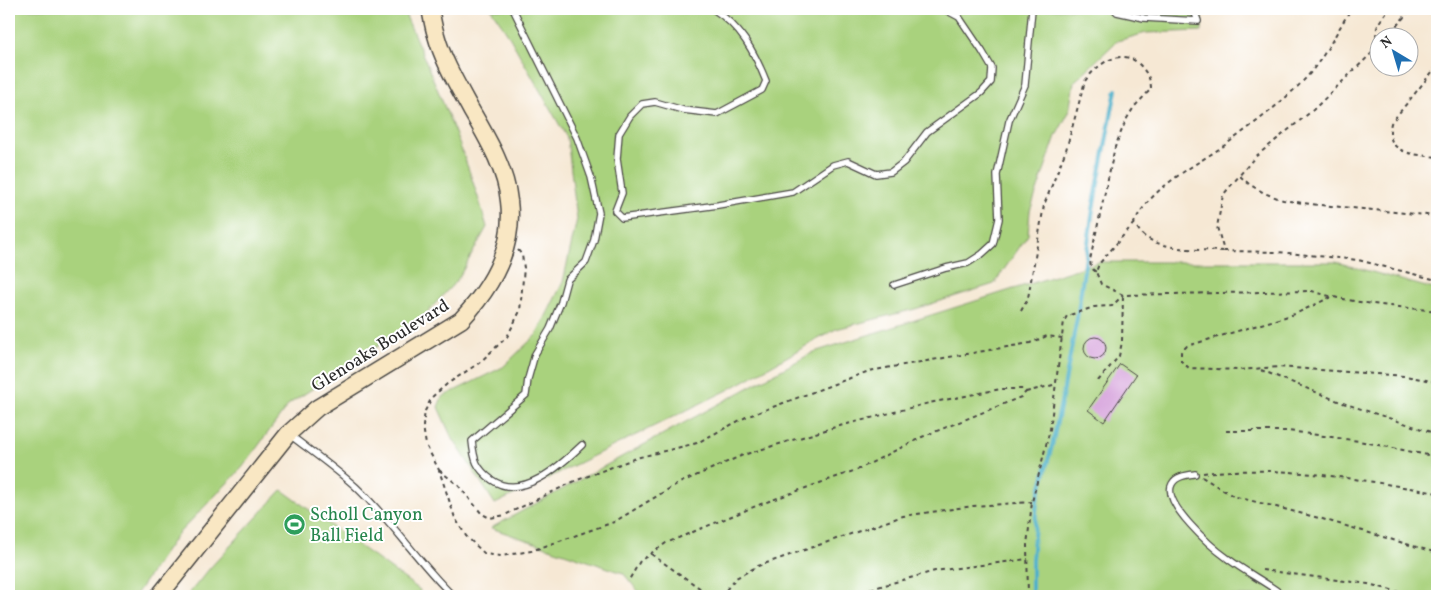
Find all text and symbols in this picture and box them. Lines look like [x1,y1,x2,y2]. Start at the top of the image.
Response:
north arrow [1368,28,1418,78]
text: N [1377,32,1397,54]
street label: Glenoaks Boulevard [307,294,455,399]
place label: Scholl Canyon Ball Field [310,503,423,549]
sports icon: Scholl Canyon Ball Field [282,512,306,536]

